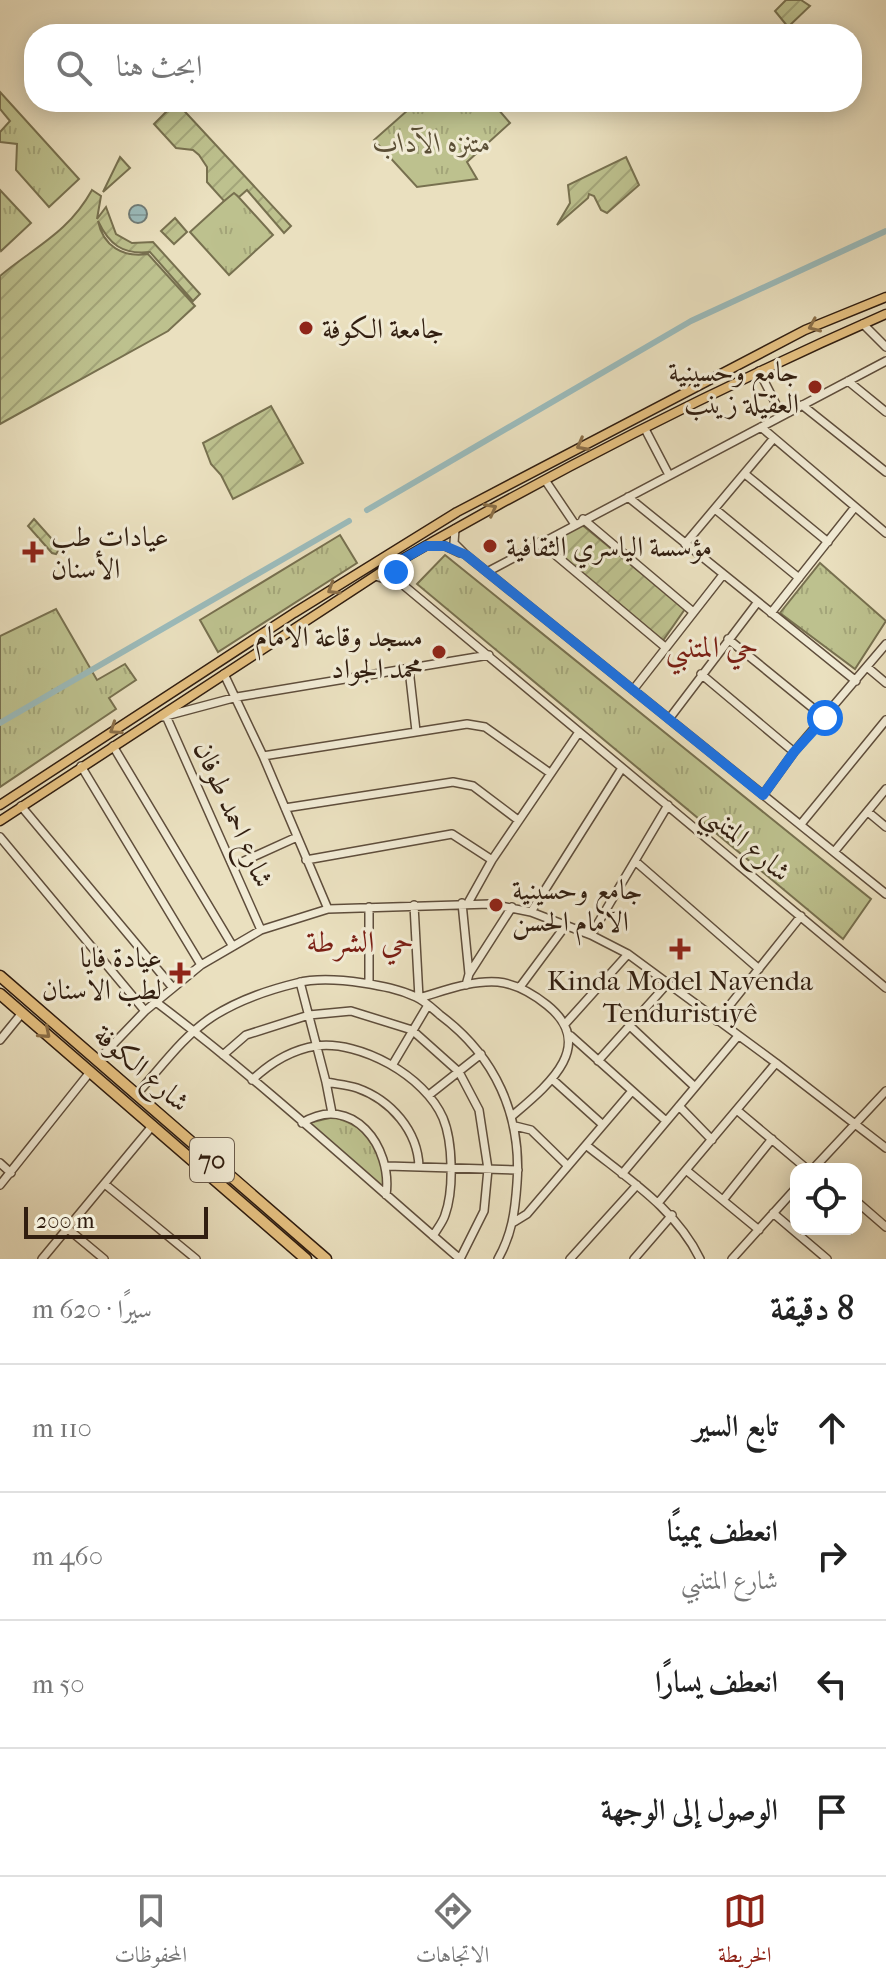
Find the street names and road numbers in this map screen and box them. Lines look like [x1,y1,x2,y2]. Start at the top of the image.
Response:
street label: شارع احمد طوفان [181,736,281,895]
street label: شارع المتنبي [690,796,798,896]
street label: شارع الكوفة [83,1018,197,1124]
road number: 70 [190,1138,234,1182]

